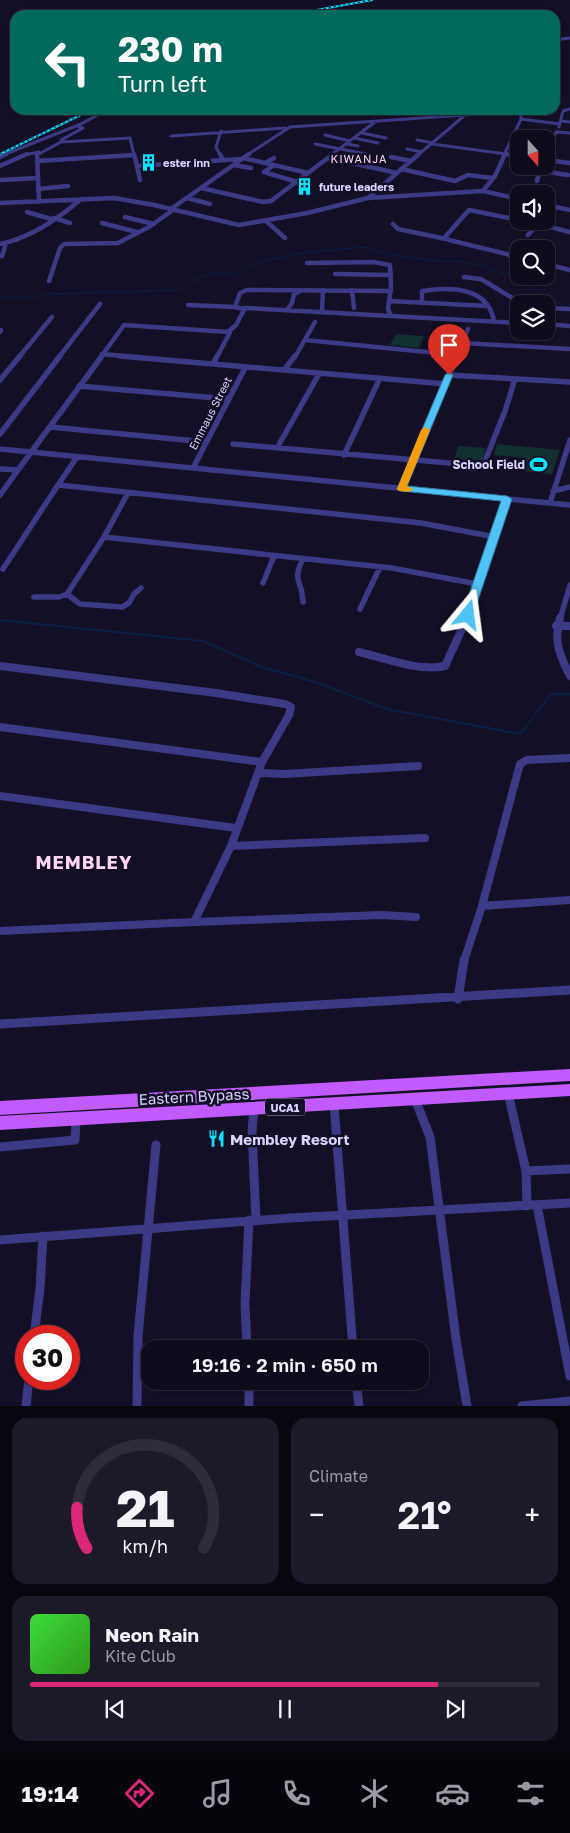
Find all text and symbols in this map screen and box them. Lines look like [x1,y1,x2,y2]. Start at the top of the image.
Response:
text: 230 m [118,28,223,70]
icon: left [35,30,100,95]
text: Turn left [118,70,207,97]
north arrow [510,130,555,175]
map controls [510,130,555,340]
building icon: ester inn [139,152,159,172]
district label: KIWANJA [331,152,387,165]
place label: ester inn [163,156,210,169]
building icon: future leaders [295,176,315,196]
place label: future leaders [319,180,394,193]
button: sound [510,185,555,230]
button: search [510,240,555,285]
button: layers [510,295,555,340]
pin [428,324,470,375]
icon: arrive [435,331,463,359]
street label: Emmaus Street [186,374,234,452]
sports icon: School Field [529,454,549,474]
place label: School Field [453,457,525,472]
position arrow [441,588,493,640]
district label: MEMBLEY [35,851,133,873]
street label: Eastern Bypass [138,1084,250,1108]
road number: UCA1 [265,1098,305,1116]
restaurant icon: Membley Resort [206,1129,226,1149]
place label: Membley Resort [230,1130,349,1148]
speed limit sign: 30 [15,1325,80,1390]
text: 19:16 · 2 min · 650 m [192,1353,378,1376]
text: Climate [309,1466,368,1486]
text: 21 [116,1476,175,1538]
text: 21° [398,1492,452,1537]
text: − [309,1498,324,1531]
text: + [525,1498,540,1531]
text: km/h [123,1535,168,1557]
text: Neon Rain [105,1623,199,1646]
text: Kite Club [105,1646,176,1666]
icon: previous [101,1695,129,1723]
icon: pause [271,1695,299,1723]
icon: next [441,1695,469,1723]
icon: directions [122,1776,157,1811]
icon: music [200,1776,235,1811]
icon: phone [279,1776,314,1811]
icon: climate [357,1776,392,1811]
icon: car [435,1776,470,1811]
icon: filters [513,1776,548,1811]
text: 19:14 [22,1780,79,1807]

